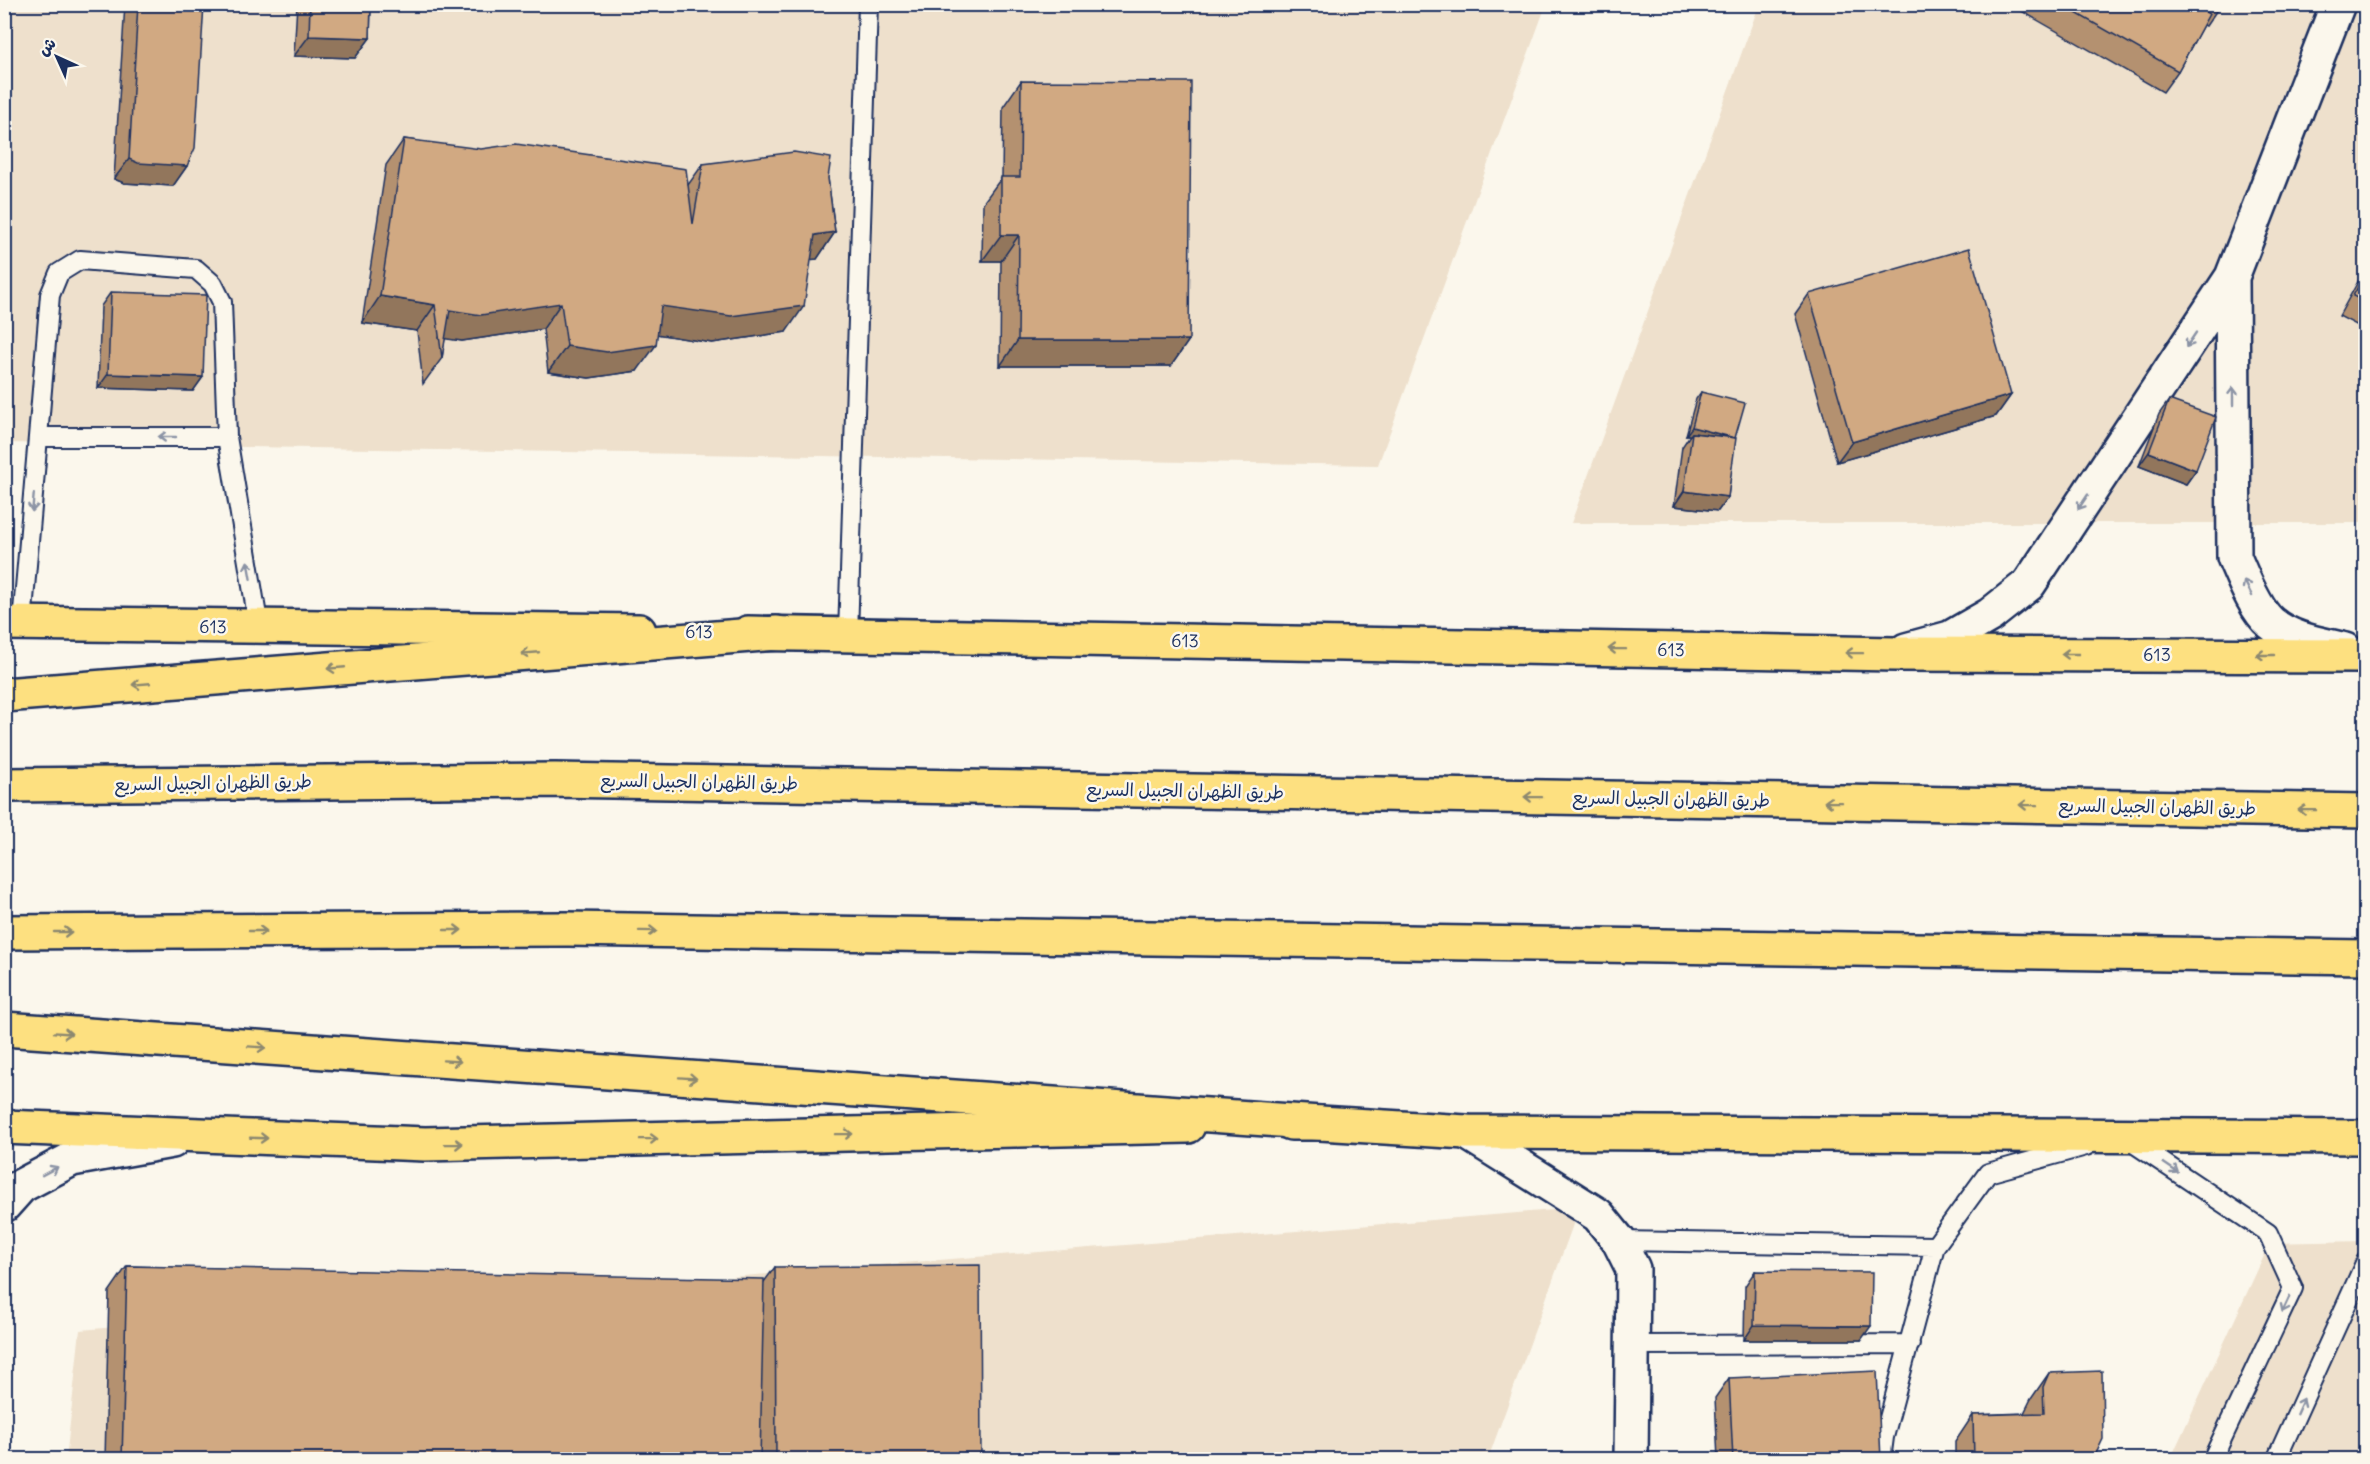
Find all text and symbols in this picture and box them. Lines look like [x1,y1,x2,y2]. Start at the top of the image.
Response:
north arrow [27,27,87,87]
text: ش [33,33,60,60]
one-way arrow [2184,331,2197,348]
one-way arrow [2227,386,2239,406]
one-way arrow [158,431,178,443]
one-way arrow [27,492,38,512]
one-way arrow [2077,493,2089,510]
one-way arrow [244,561,255,580]
one-way arrow [2242,579,2254,597]
street label: 613 [199,615,227,638]
street label: 613 [685,620,713,643]
street label: 613 [1171,629,1199,652]
street label: 613 [1657,638,1685,661]
one-way arrow [1608,643,1628,655]
street label: 613 [2143,643,2171,666]
one-way arrow [521,647,540,658]
one-way arrow [1845,647,1865,659]
one-way arrow [2061,649,2081,660]
one-way arrow [2256,649,2276,661]
one-way arrow [326,663,346,674]
one-way arrow [132,679,152,690]
street label: طريق الظهران الجبيل السريع [600,768,798,797]
street label: طريق الظهران الجبيل السريع [114,769,312,798]
street label: طريق الظهران الجبيل السريع [1086,777,1284,806]
street label: طريق الظهران الجبيل السريع [1572,785,1770,814]
one-way arrow [1524,791,1544,803]
street label: طريق الظهران الجبيل السريع [2058,793,2256,822]
one-way arrow [1824,796,1844,808]
one-way arrow [2019,799,2039,811]
one-way arrow [2298,804,2318,816]
one-way arrow [442,924,462,936]
one-way arrow [247,925,267,937]
one-way arrow [637,925,657,936]
one-way arrow [52,926,72,938]
one-way arrow [52,1028,72,1039]
one-way arrow [247,1042,267,1053]
one-way arrow [441,1056,461,1067]
one-way arrow [678,1073,698,1084]
one-way arrow [833,1128,853,1140]
one-way arrow [248,1132,268,1143]
one-way arrow [638,1133,658,1145]
one-way arrow [443,1138,463,1149]
one-way arrow [2162,1162,2179,1174]
one-way arrow [41,1164,59,1176]
one-way arrow [2279,1294,2291,1312]
one-way arrow [2295,1398,2306,1416]

